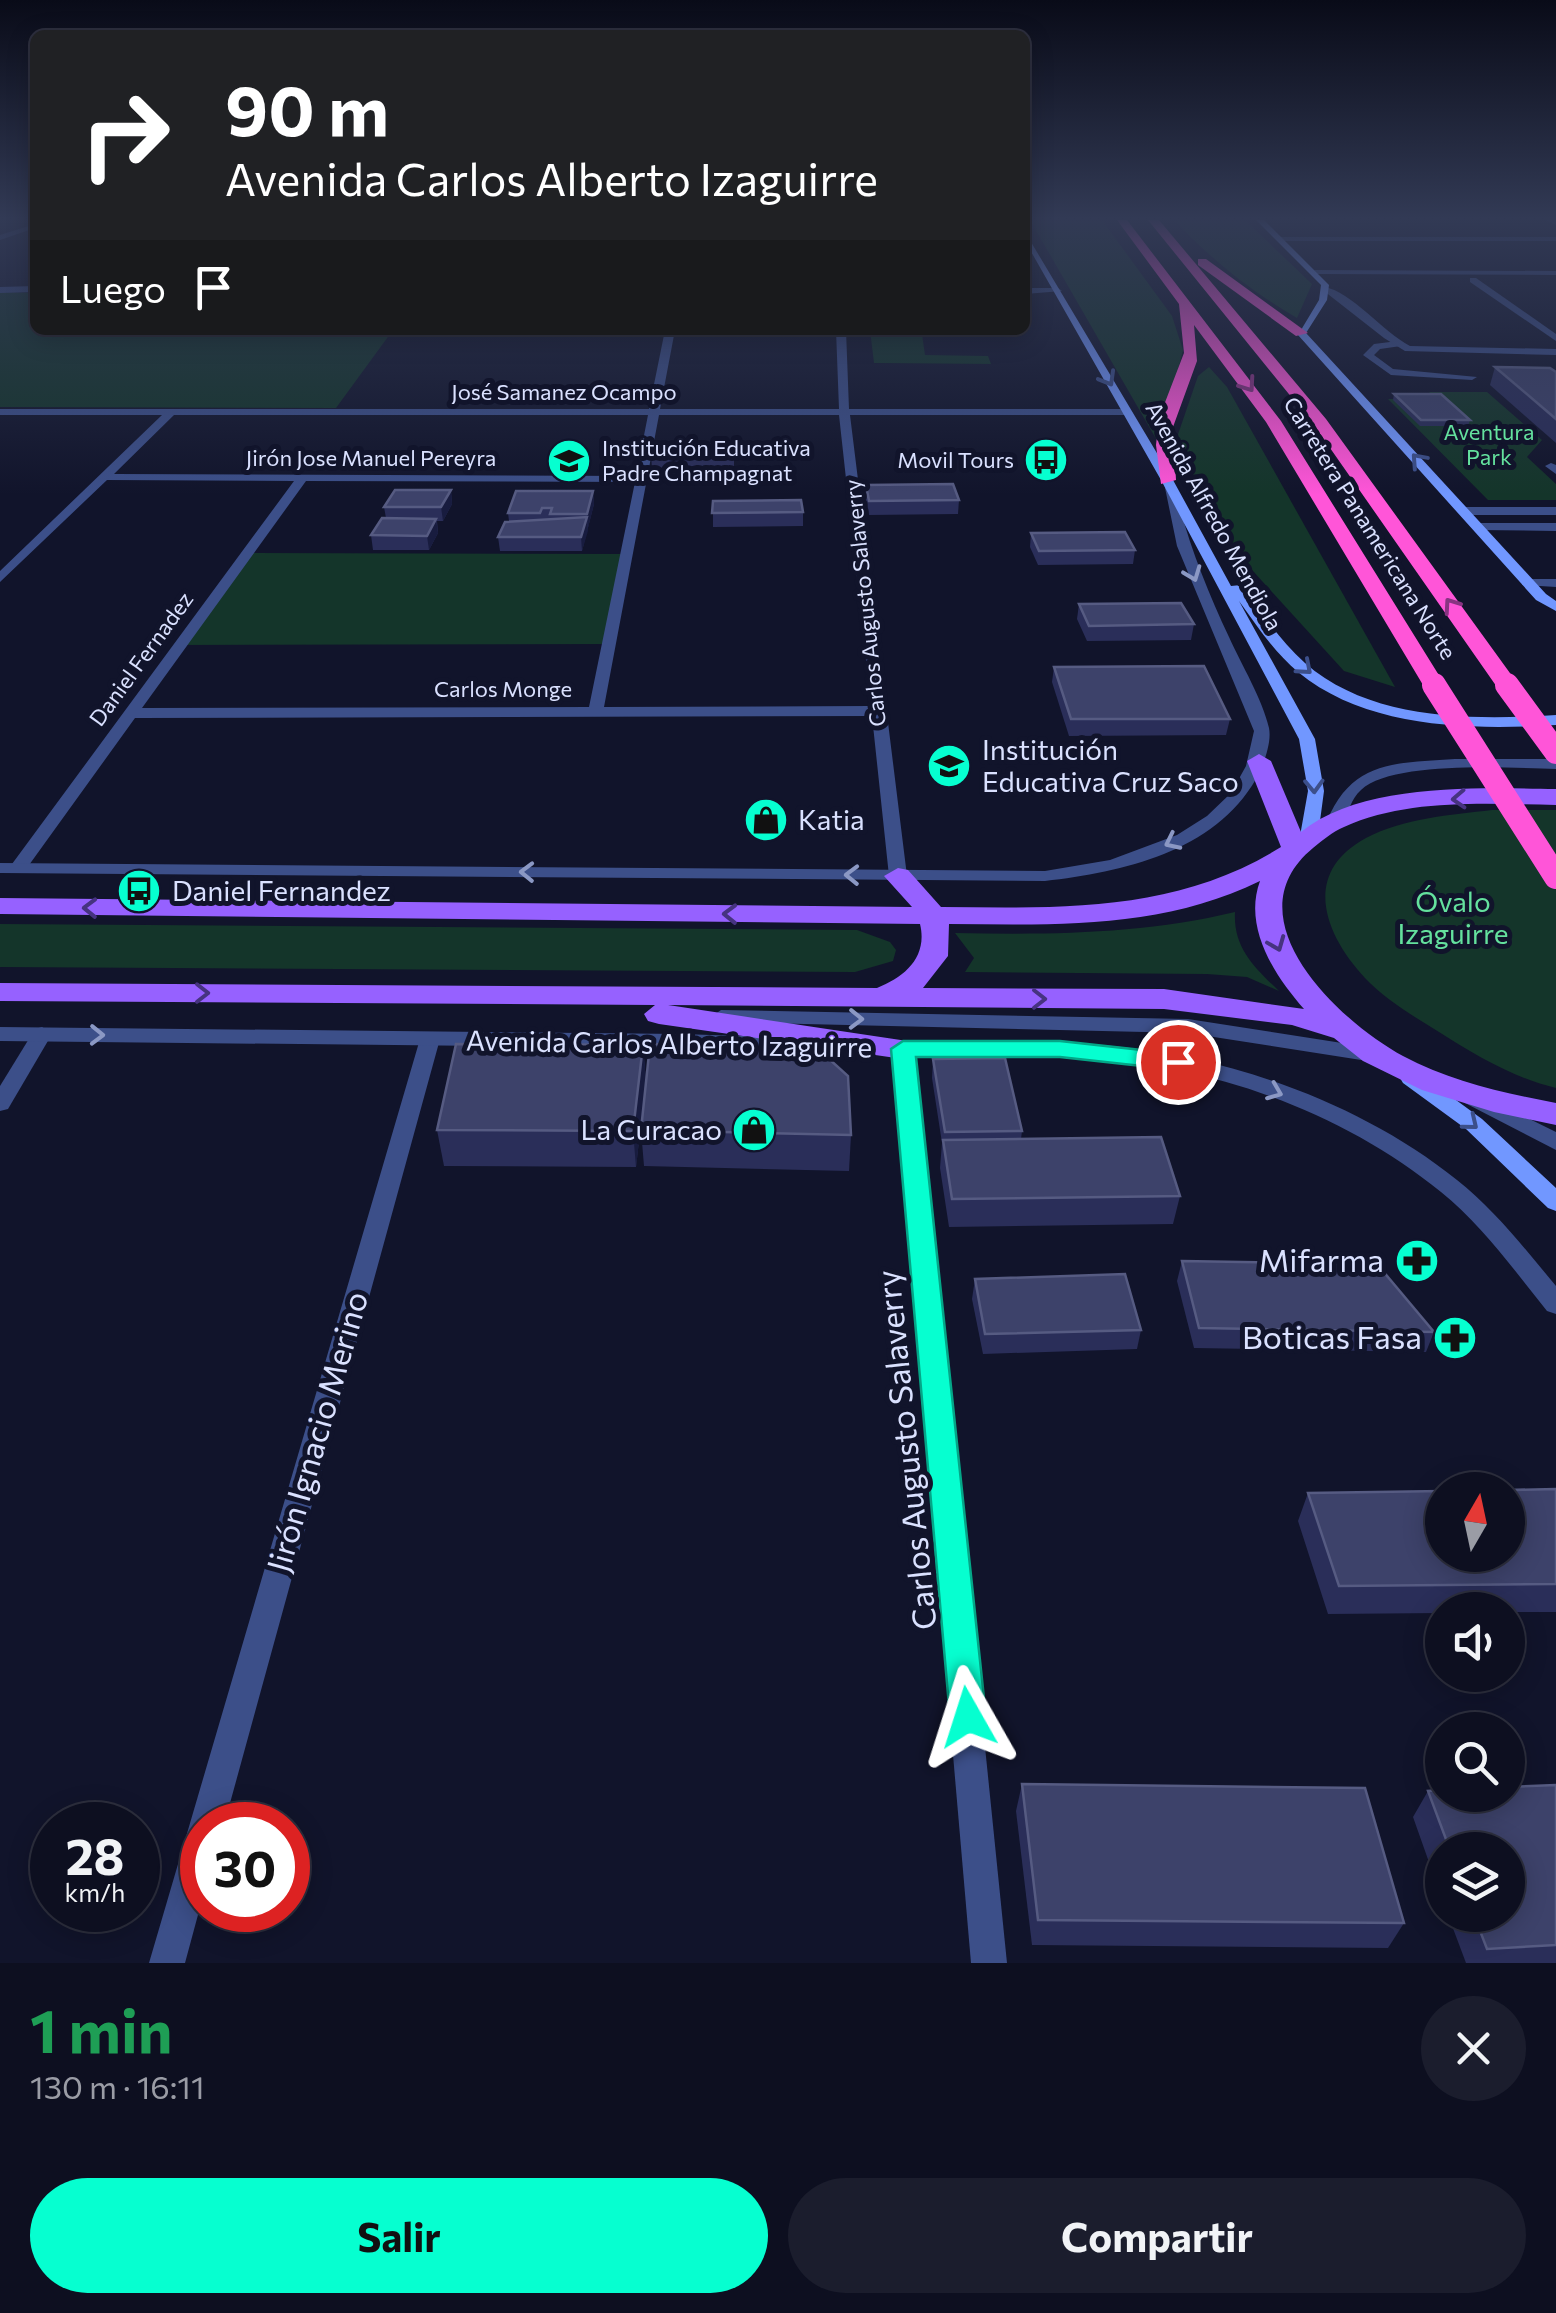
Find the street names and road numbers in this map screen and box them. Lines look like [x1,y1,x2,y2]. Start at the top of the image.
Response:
street label: José Samanez Ocampo [451,378,677,405]
street label: Carretera Panamericana Norte [1278,392,1463,664]
street label: Avenida Alfredo Mendiola [1140,397,1289,635]
street label: Jirón Jose Manuel Pereyra [246,444,496,471]
street label: Carlos Augusto Salaverry [838,478,891,728]
street label: Daniel Fernadez [83,586,198,731]
street label: Carlos Monge [434,675,572,702]
street label: Avenida Carlos Alberto Izaguirre [466,1022,872,1064]
street label: Carlos Augusto Salaverry [866,1268,944,1632]
street label: Jirón Ignacio Merino [257,1287,375,1576]

